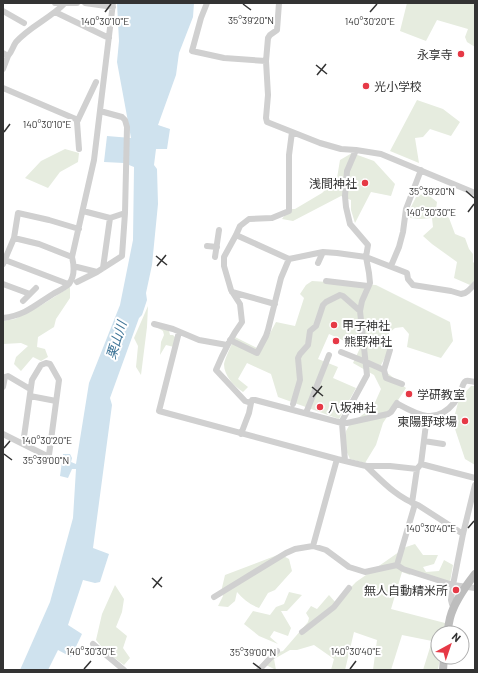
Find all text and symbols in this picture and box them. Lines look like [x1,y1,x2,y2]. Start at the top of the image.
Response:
text: 35°39'20"N [228,14,274,26]
text: 140°30'10"E [81,15,129,27]
text: 140°30'20"E [345,15,395,27]
place label: 永享寺 [417,47,453,61]
marker: 永享寺 [456,49,466,59]
place label: 光小学校 [374,79,422,93]
marker: 光小学校 [361,81,371,91]
text: 140°30'10"E [23,118,71,130]
place label: 浅間神社 [309,176,357,190]
marker: 浅間神社 [360,178,370,188]
text: 35°39'20"N [409,185,455,197]
text: 140°30'30"E [406,206,456,218]
water label: 栗山川 [103,317,130,361]
place label: 甲子神社 [342,318,390,332]
marker: 甲子神社 [329,320,339,330]
place label: 熊野神社 [344,334,392,348]
marker: 熊野神社 [331,336,341,346]
place label: 学研教室 [417,387,465,401]
marker: 学研教室 [404,389,414,399]
place label: 八坂神社 [328,400,376,414]
marker: 八坂神社 [315,402,325,412]
place label: 東陽野球場 [397,414,457,428]
marker: 東陽野球場 [460,416,470,426]
text: 140°30'20"E [22,434,72,446]
text: 35°39'00"N [23,454,69,466]
text: 140°30'40"E [406,522,456,534]
place label: 無人自動精米所 [364,583,448,597]
marker: 無人自動精米所 [451,585,461,595]
north arrow [430,625,470,665]
text: N [450,630,464,644]
text: 140°30'30"E [66,645,116,657]
text: 140°30'40"E [331,645,381,657]
text: 35°39'00"N [230,646,276,658]

